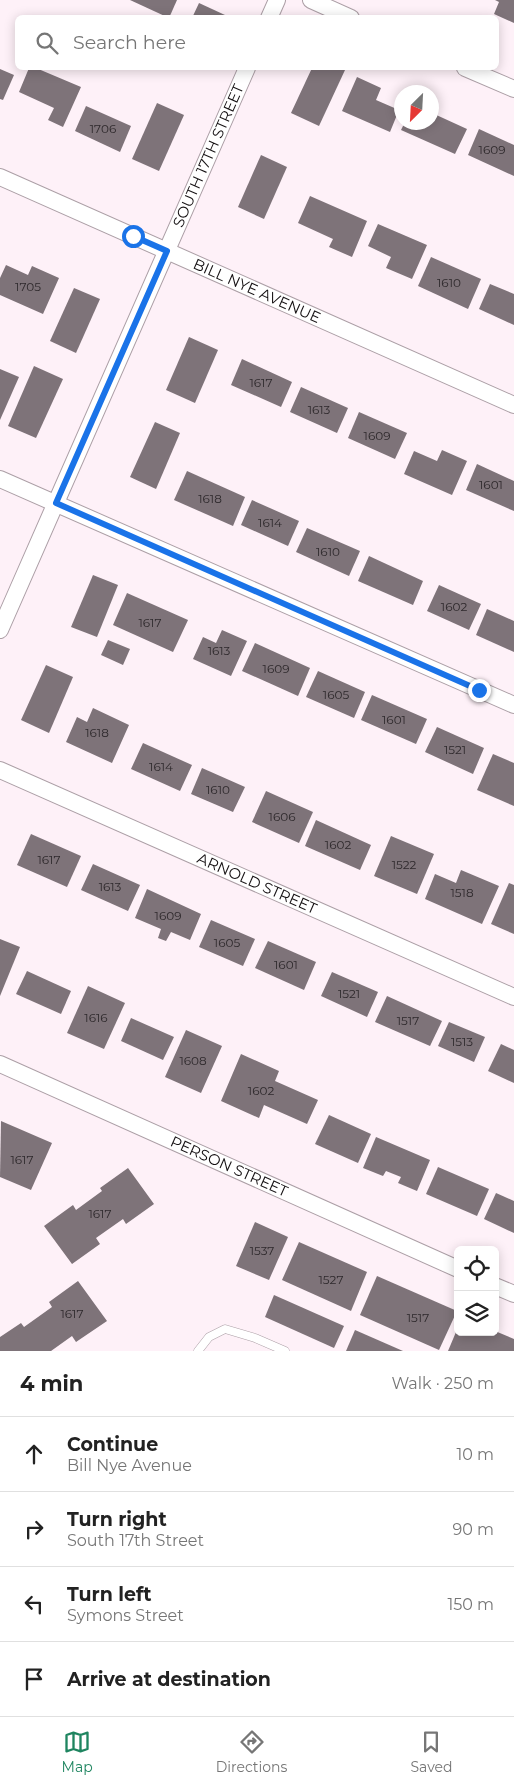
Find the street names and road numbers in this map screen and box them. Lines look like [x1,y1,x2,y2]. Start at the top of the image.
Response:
street label: SOUTH 17TH STREET [168,81,248,230]
street label: BILL NYE AVENUE [190,254,324,327]
street label: ARNOLD STREET [194,848,320,918]
street label: PERSON STREET [168,1132,291,1201]

